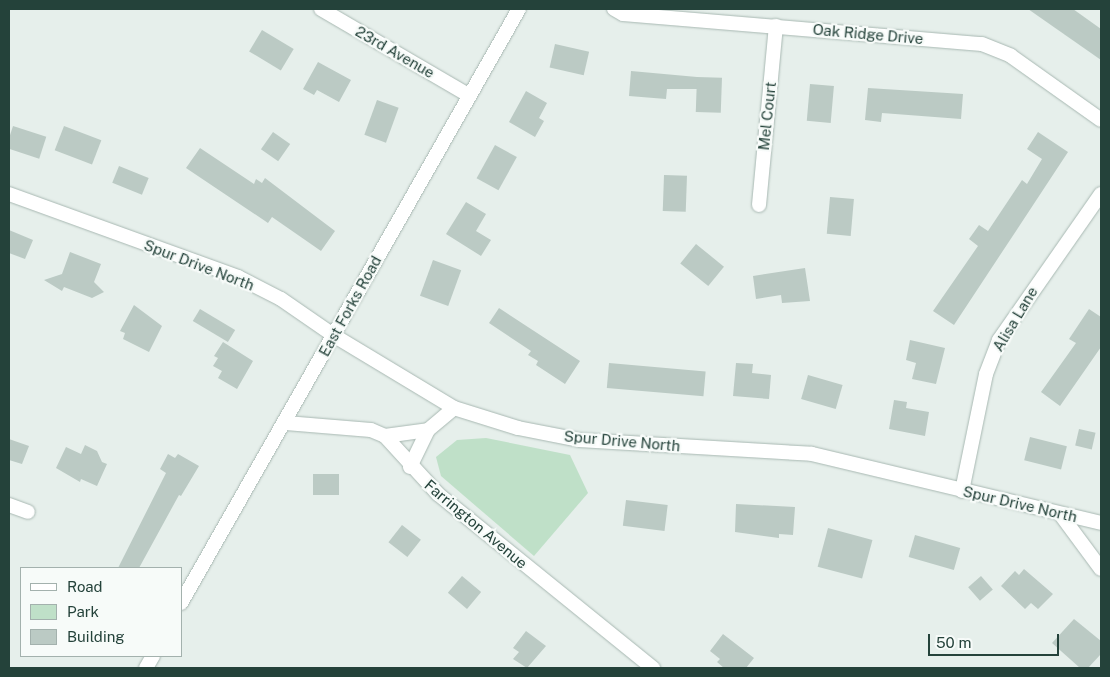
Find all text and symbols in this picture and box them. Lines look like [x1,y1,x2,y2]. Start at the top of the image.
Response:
street label: Oak Ridge Drive [812,20,924,48]
street label: 23rd Avenue [352,22,438,82]
street label: Mel Court [754,81,780,151]
street label: Spur Drive North [141,236,257,294]
street label: East Forks Road [315,253,385,359]
street label: Alisa Lane [989,283,1041,355]
street label: Spur Drive North [563,427,681,455]
street label: Farrington Avenue [421,476,531,572]
street label: Spur Drive North [961,482,1079,526]
legend [20,567,182,657]
text: Road [67,578,103,595]
text: Park [67,603,99,620]
scale bar [930,624,1061,656]
text: Building [67,628,125,645]
text: 50 m [936,634,971,651]

